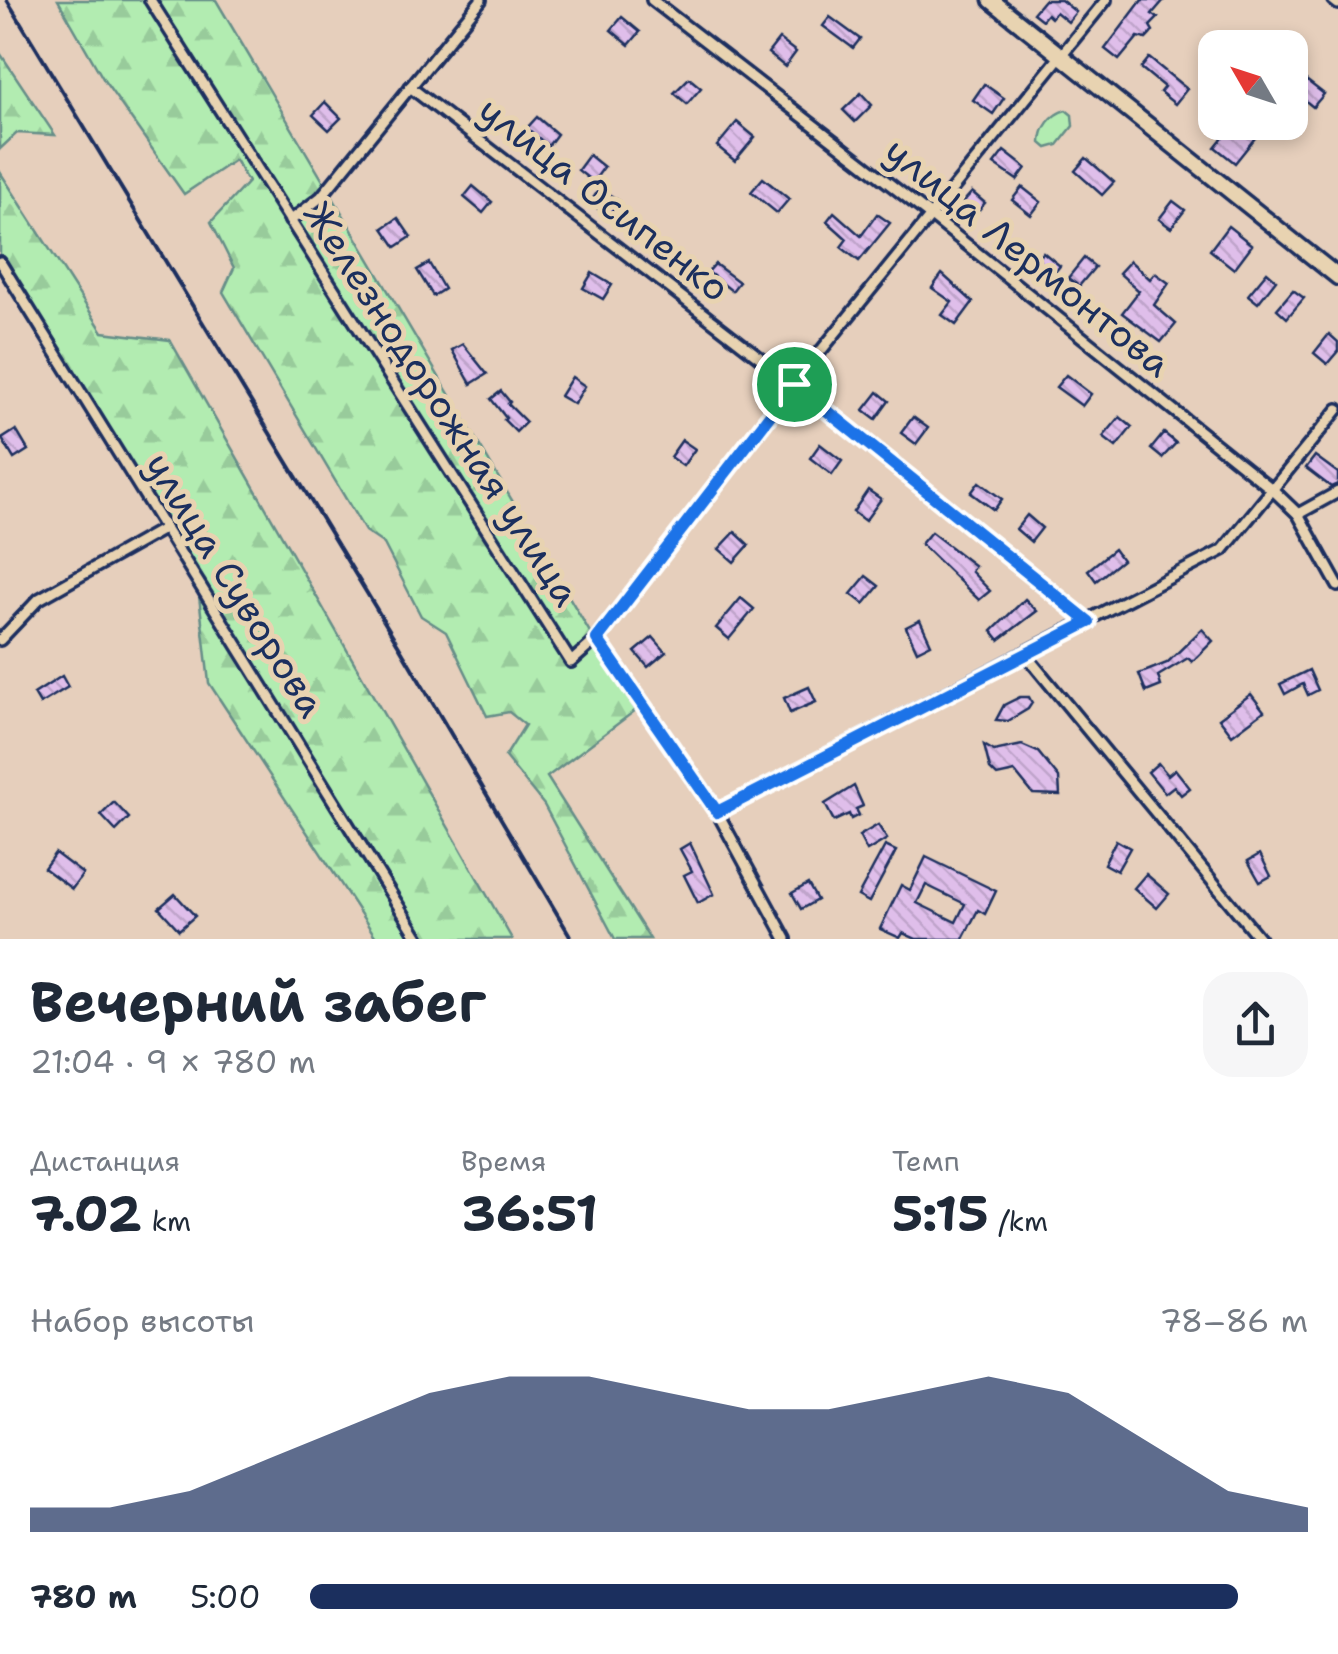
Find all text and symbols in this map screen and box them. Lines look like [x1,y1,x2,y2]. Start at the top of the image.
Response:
north arrow [1198,30,1308,140]
map controls [1198,30,1308,140]
street label: улица Осипенко [468,84,740,313]
street label: улица Лермонтова [874,125,1183,388]
street label: Железнодорожная улица [292,192,593,616]
pin [752,342,837,427]
icon: arrive [767,357,822,412]
street label: улица Суворова [133,443,338,727]
text: Вечерний забег [30,965,486,1039]
button: share [1203,972,1308,1077]
text: 21:04 · 9 × 780 m [30,1040,316,1083]
text: Дистанция [30,1142,180,1180]
text: Время [461,1142,546,1180]
text: Темп [892,1142,960,1180]
text: 7.02 [30,1180,142,1247]
text: 36:51 [461,1180,598,1247]
text: 5:15 [892,1180,989,1247]
text: km [142,1202,191,1240]
text: /km [989,1202,1048,1240]
text: Набор высоты [30,1299,255,1342]
text: 78–86 m [1160,1299,1308,1342]
text: 780 m [30,1575,137,1618]
text: 5:00 [190,1575,261,1618]

